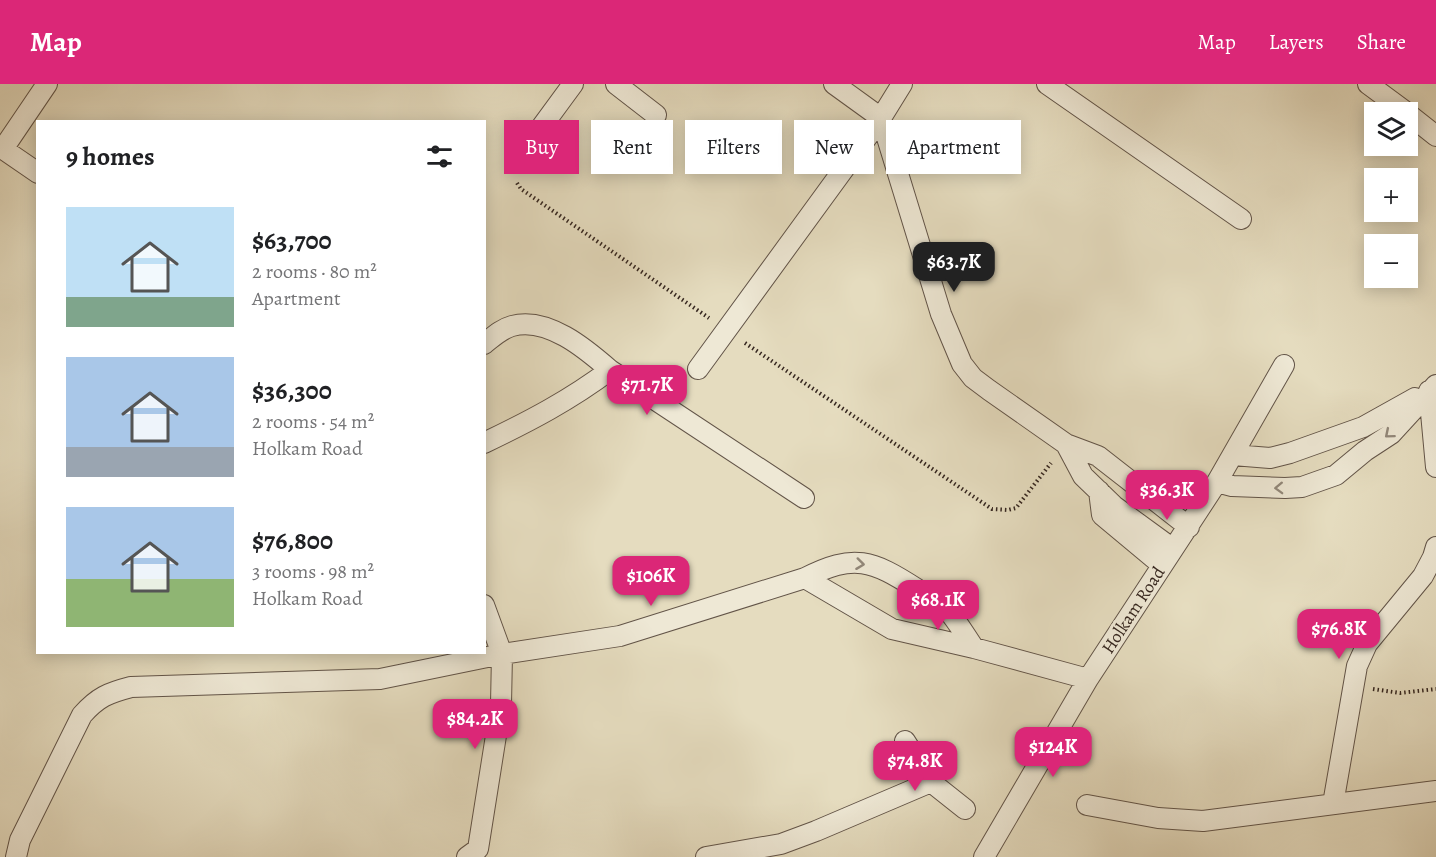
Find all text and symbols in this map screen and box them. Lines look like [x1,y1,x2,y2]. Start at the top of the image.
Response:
text: Map [30,23,82,61]
text: Map [1197,28,1236,56]
text: Layers [1269,28,1324,56]
text: Share [1357,28,1406,56]
map controls [1364,102,1418,288]
button: layers [1364,102,1418,156]
chip: Buy [504,120,579,174]
chip: Rent [591,120,673,174]
chip: Filters [685,120,782,174]
chip: New [794,120,874,174]
chip: Apartment [886,120,1021,174]
text: 9 homes [66,139,155,174]
icon: filters [423,140,456,173]
button: + [1364,168,1418,222]
text: $63,700 [252,223,332,258]
icon: home [114,231,186,303]
button: − [1364,234,1418,288]
pin: $63.7K [905,242,1003,293]
text: $63.7K [927,248,981,275]
text: 2 rooms · 80 m² [252,258,377,285]
text: Apartment [252,285,341,312]
pin: $71.7K [598,365,696,416]
text: $71.7K [621,371,673,398]
text: $36,300 [252,373,332,408]
icon: home [114,381,186,453]
text: 2 rooms · 54 m² [252,408,374,435]
one-way arrow [1385,426,1396,437]
text: Holkam Road [252,435,363,462]
pin: $36.3K [1118,470,1216,521]
text: $36.3K [1140,476,1194,503]
one-way arrow [1275,482,1284,494]
text: $76,800 [252,523,333,558]
icon: home [114,531,186,603]
pin: $106K [609,556,693,607]
one-way arrow [855,557,865,570]
text: 3 rooms · 98 m² [252,558,374,585]
street label: Holkam Road [1096,561,1170,658]
text: $106K [626,562,676,589]
pin: $68.1K [889,580,987,631]
text: Holkam Road [252,585,363,612]
text: $68.1K [911,586,965,613]
pin: $76.8K [1290,609,1388,660]
text: $76.8K [1311,615,1367,642]
pin: $84.2K [426,699,524,750]
text: $84.2K [447,705,503,732]
pin: $124K [1011,727,1095,778]
text: $124K [1029,733,1077,760]
pin: $74.8K [866,741,964,792]
text: $74.8K [887,747,943,774]

